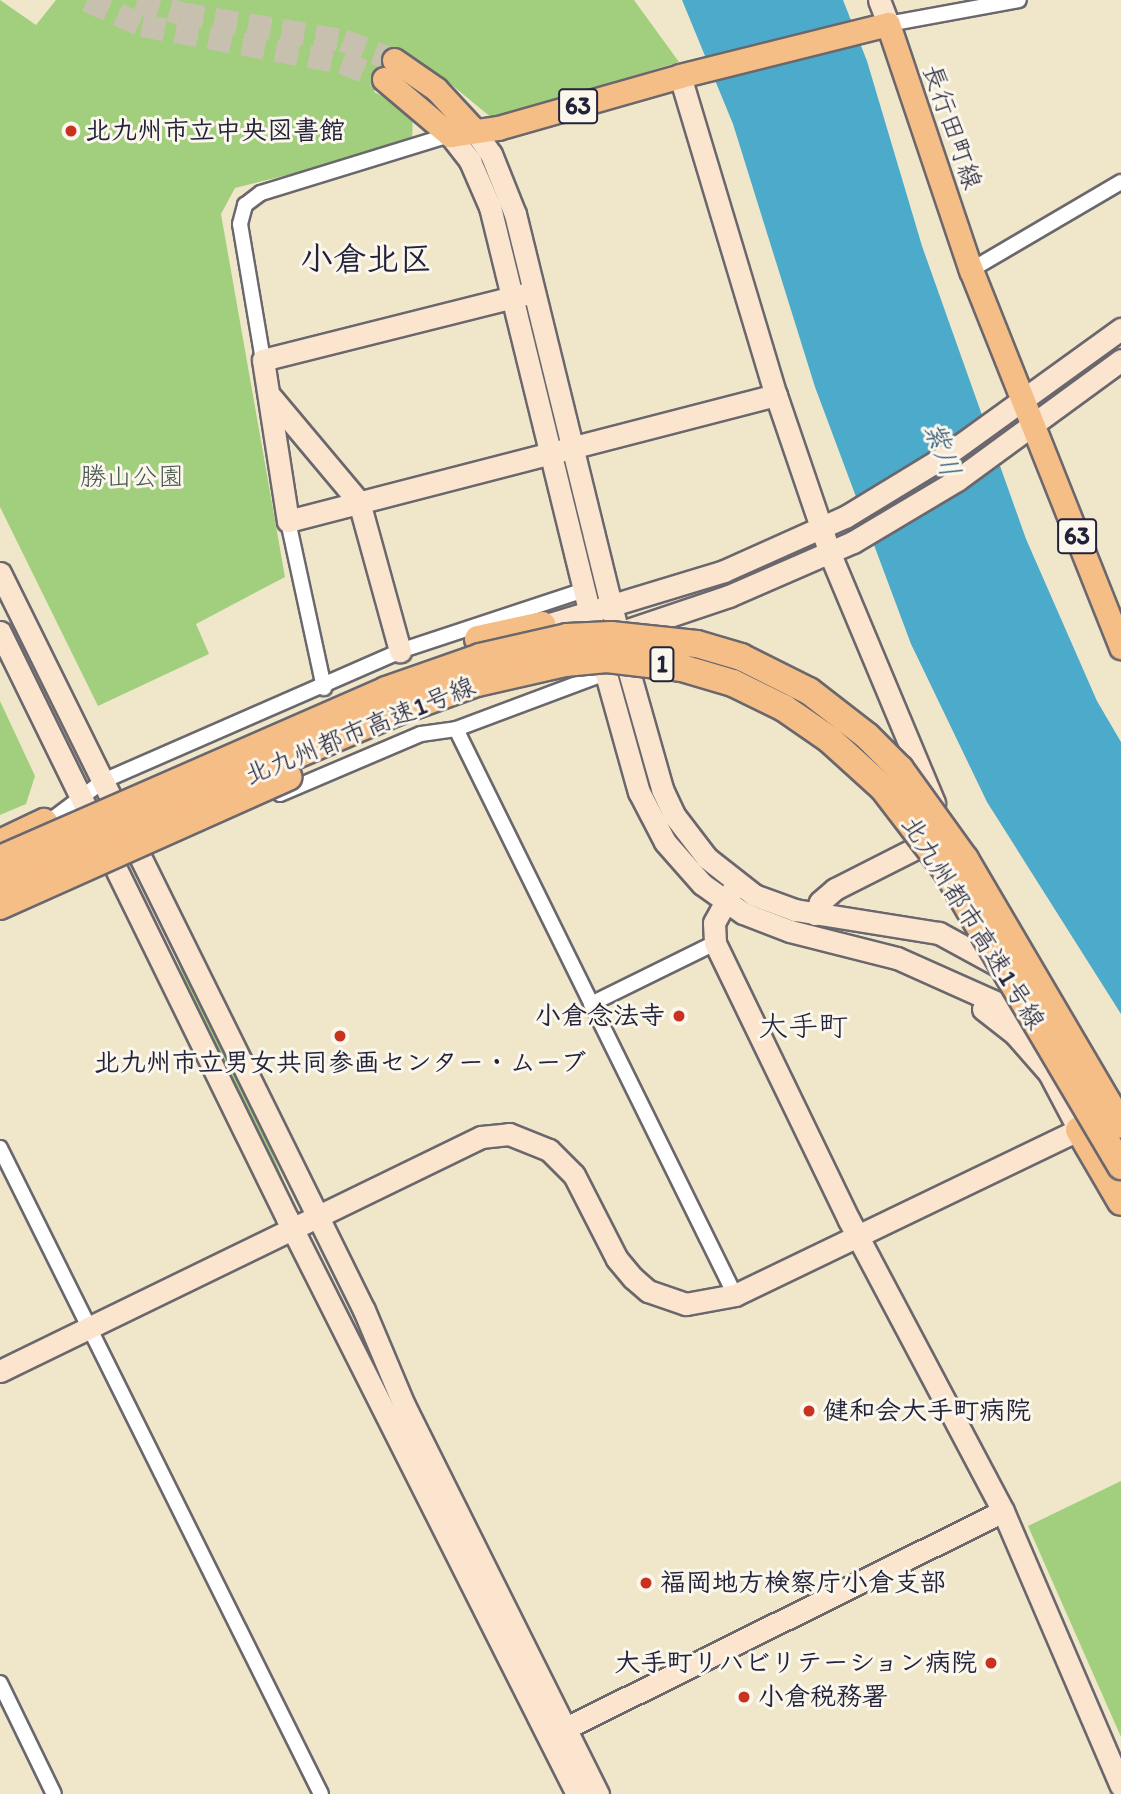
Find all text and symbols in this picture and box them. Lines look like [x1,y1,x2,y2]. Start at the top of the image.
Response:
street label: 長行田町線 [916,60,988,194]
road number: 63 [557,86,599,126]
place label: 北九州市立中央図書館 [85,115,345,147]
marker: 北九州市立中央図書館 [63,123,79,139]
district label: 小倉北区 [300,239,432,279]
water label: 紫川 [918,417,968,481]
park label: 勝山公園 [80,461,184,493]
road number: 63 [1056,516,1098,556]
road number: 1 [648,644,676,684]
street label: 北九州都市高速1号線 [240,670,480,792]
street label: 北九州都市高速1号線 [895,810,1051,1036]
place label: 小倉念法寺 [535,1000,665,1032]
marker: 小倉念法寺 [671,1008,687,1024]
district label: 大手町 [758,1008,848,1044]
marker: 北九州市立男女共同参画センター・ムーブ [332,1028,348,1044]
place label: 北九州市立男女共同参画センター・ムーブ [93,1047,587,1079]
place label: 健和会大手町病院 [823,1395,1031,1427]
marker: 健和会大手町病院 [801,1403,817,1419]
place label: 福岡地方検察庁小倉支部 [660,1567,946,1599]
marker: 福岡地方検察庁小倉支部 [638,1575,654,1591]
place label: 大手町リハビリテーション病院 [613,1647,977,1679]
marker: 大手町リハビリテーション病院 [983,1655,999,1671]
place label: 小倉税務署 [758,1681,888,1713]
marker: 小倉税務署 [736,1689,752,1705]

